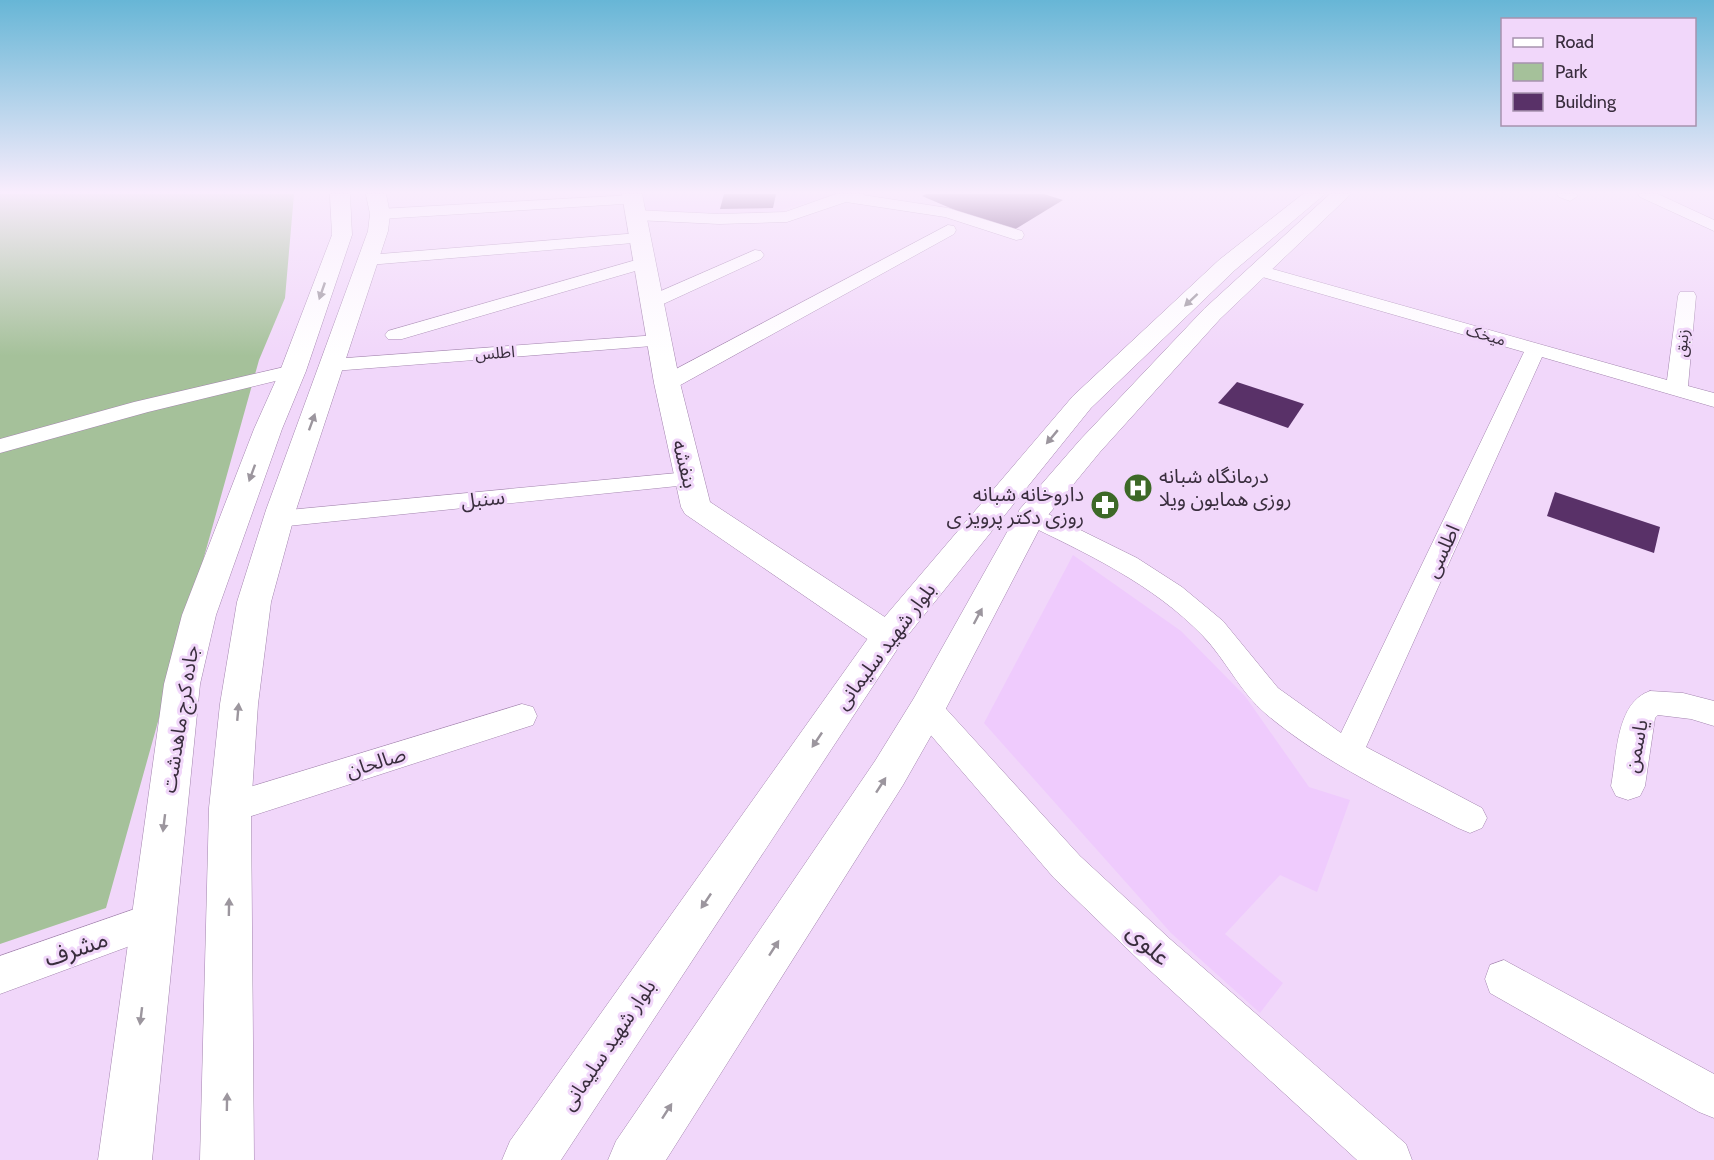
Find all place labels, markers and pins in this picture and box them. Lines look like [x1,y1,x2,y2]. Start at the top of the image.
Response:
place label: درمانگاه شبانه روزی همایون ویلا [1159,464,1292,511]
hospital icon: درمانگاه شبانه روزی همایون ویلا [1122,472,1154,504]
place label: داروخانه شبانه روزی دکتر پرویز ی [947,482,1084,530]
pharmacy icon: داروخانه شبانه روزی دکتر پرویز ی [1089,489,1121,521]

